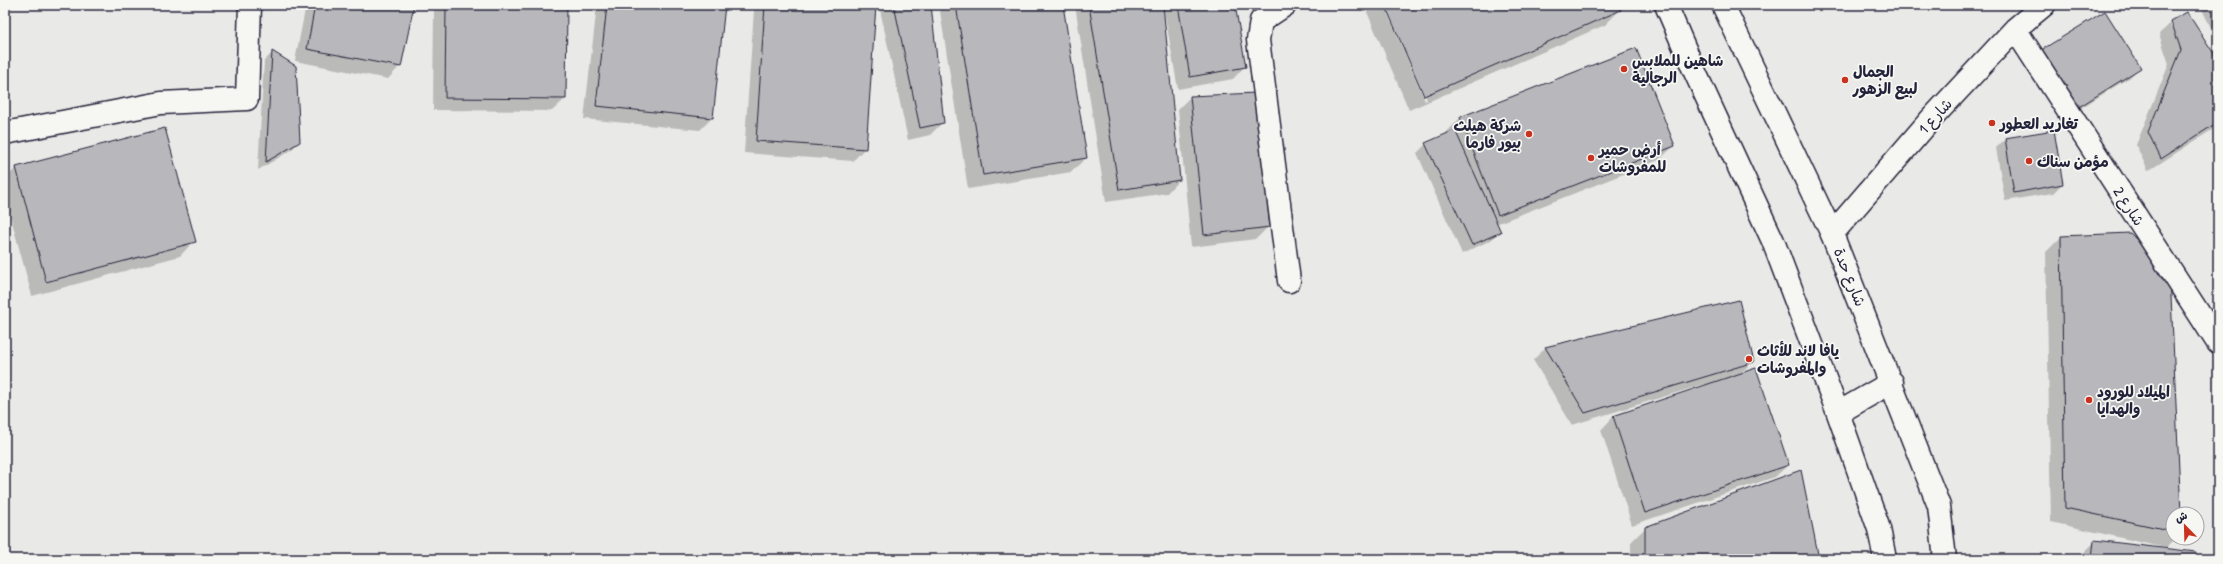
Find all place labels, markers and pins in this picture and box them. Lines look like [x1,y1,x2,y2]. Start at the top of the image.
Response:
place label: شاهين للملابس الرجالية [1632,50,1723,88]
place label: الجمال لبيع الزهور [1852,61,1917,100]
marker: شاهين للملابس الرجالية [1619,64,1629,74]
marker: الجمال لبيع الزهور [1840,75,1850,85]
place label: تغاريد العطور [1998,113,2079,134]
place label: شركة هيلث بيور فارما [1453,115,1521,153]
marker: تغاريد العطور [1987,118,1997,128]
marker: شركة هيلث بيور فارما [1524,129,1534,139]
place label: أرض حمير للمفروشات [1597,139,1666,177]
place label: مؤمن سناك [2037,151,2109,172]
marker: أرض حمير للمفروشات [1586,153,1596,163]
marker: مؤمن سناك [2024,156,2034,166]
place label: يافا لاند للأثاث والمفروشات [1757,340,1840,378]
marker: يافا لاند للأثاث والمفروشات [1744,354,1754,364]
place label: الميلاد للورود والهدايا [2097,381,2170,419]
marker: الميلاد للورود والهدايا [2084,395,2094,405]

